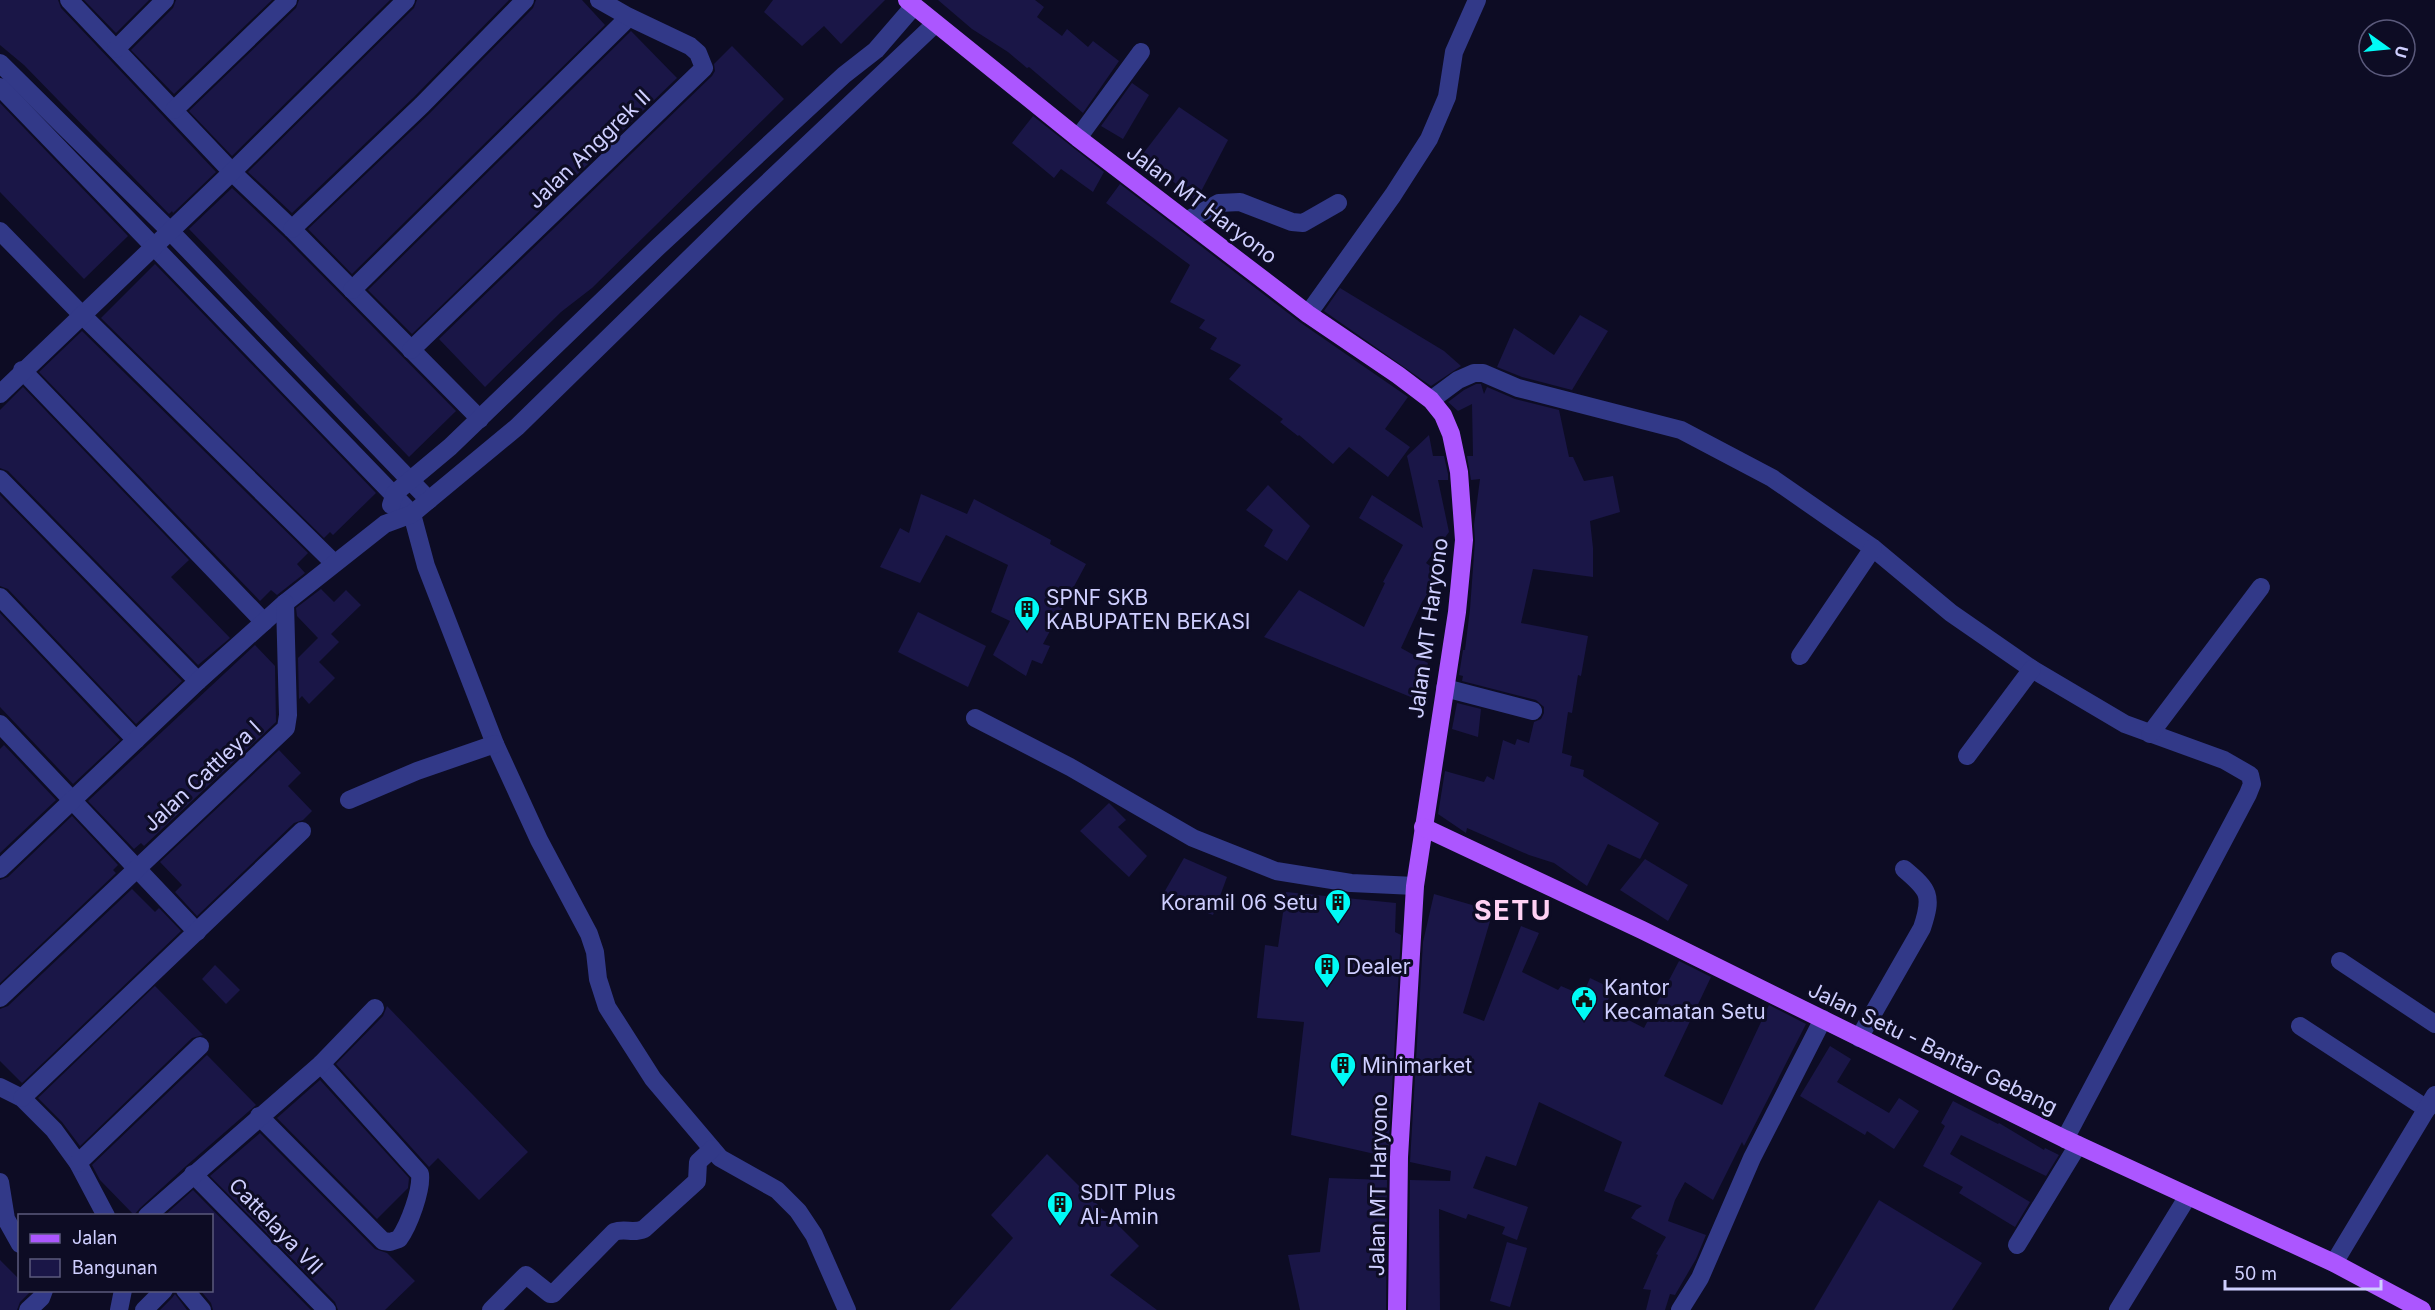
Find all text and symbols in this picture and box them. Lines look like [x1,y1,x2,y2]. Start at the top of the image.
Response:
north arrow [2357,18,2417,78]
text: U [2390,44,2413,60]
street label: Jalan Anggrek II [523,84,655,214]
street label: Jalan MT Haryono [1122,139,1282,269]
street label: Jalan MT Haryono [1403,536,1453,720]
place label: SPNF SKB KABUPATEN BEKASI [1046,585,1251,634]
building icon: SPNF SKB KABUPATEN BEKASI [1012,594,1042,632]
street label: Jalan Cattleya I [138,715,266,837]
building icon: Koramil 06 Setu [1323,887,1353,925]
place label: Koramil 06 Setu [1161,890,1318,915]
district label: SETU [1474,894,1552,927]
building icon: Dealer [1312,951,1342,989]
place label: Dealer [1346,954,1411,979]
place label: Kantor Kecamatan Setu [1604,975,1766,1024]
street label: Jalan Setu - Bantar Gebang [1804,977,2062,1119]
public building icon: Kantor Kecamatan Setu [1569,984,1599,1022]
building icon: Minimarket [1328,1050,1358,1088]
place label: Minimarket [1362,1053,1472,1078]
street label: Jalan MT Haryono [1364,1094,1392,1276]
street label: Cattelaya VII [224,1173,328,1279]
place label: SDIT Plus Al-Amin [1080,1180,1176,1229]
building icon: SDIT Plus Al-Amin [1045,1189,1075,1227]
legend [18,1214,213,1292]
text: Jalan [72,1227,117,1248]
scale bar [2225,1253,2381,1291]
text: Bangunan [72,1257,158,1278]
text: 50 m [2234,1263,2277,1284]

